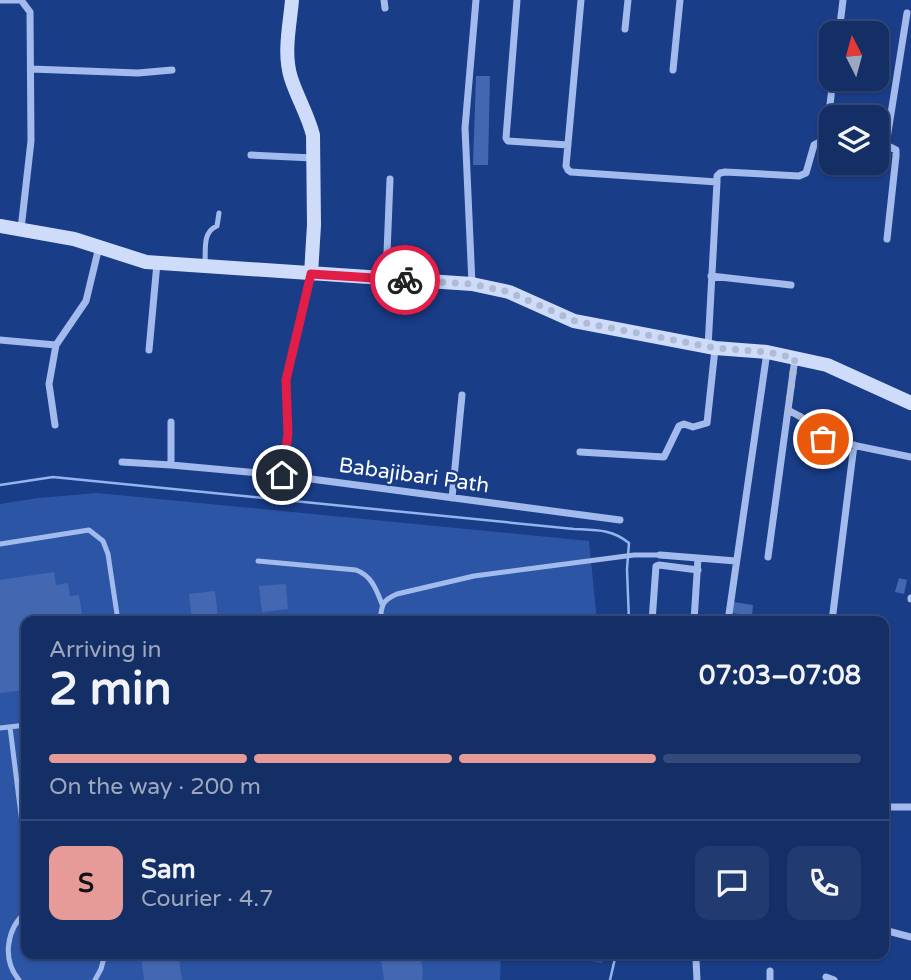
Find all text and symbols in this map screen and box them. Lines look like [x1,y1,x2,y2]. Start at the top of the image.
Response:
north arrow [819,21,889,91]
map controls [819,21,889,175]
button: layers [819,105,889,175]
courier [370,245,440,315]
icon: bike [386,261,424,299]
pin [793,409,853,469]
icon: bag [804,420,842,458]
pin [252,445,312,505]
street label: Babajibari Path [337,453,491,498]
icon: home [263,456,301,494]
text: Arriving in [49,636,162,664]
text: 07:03–07:08 [699,660,861,691]
text: 2 min [49,662,172,717]
text: On the way · 200 m [49,773,261,801]
button: chat [695,846,769,920]
button: phone [787,846,861,920]
text: Sam [141,854,196,885]
text: S [78,868,94,899]
text: Courier · 4.7 [141,885,274,913]

